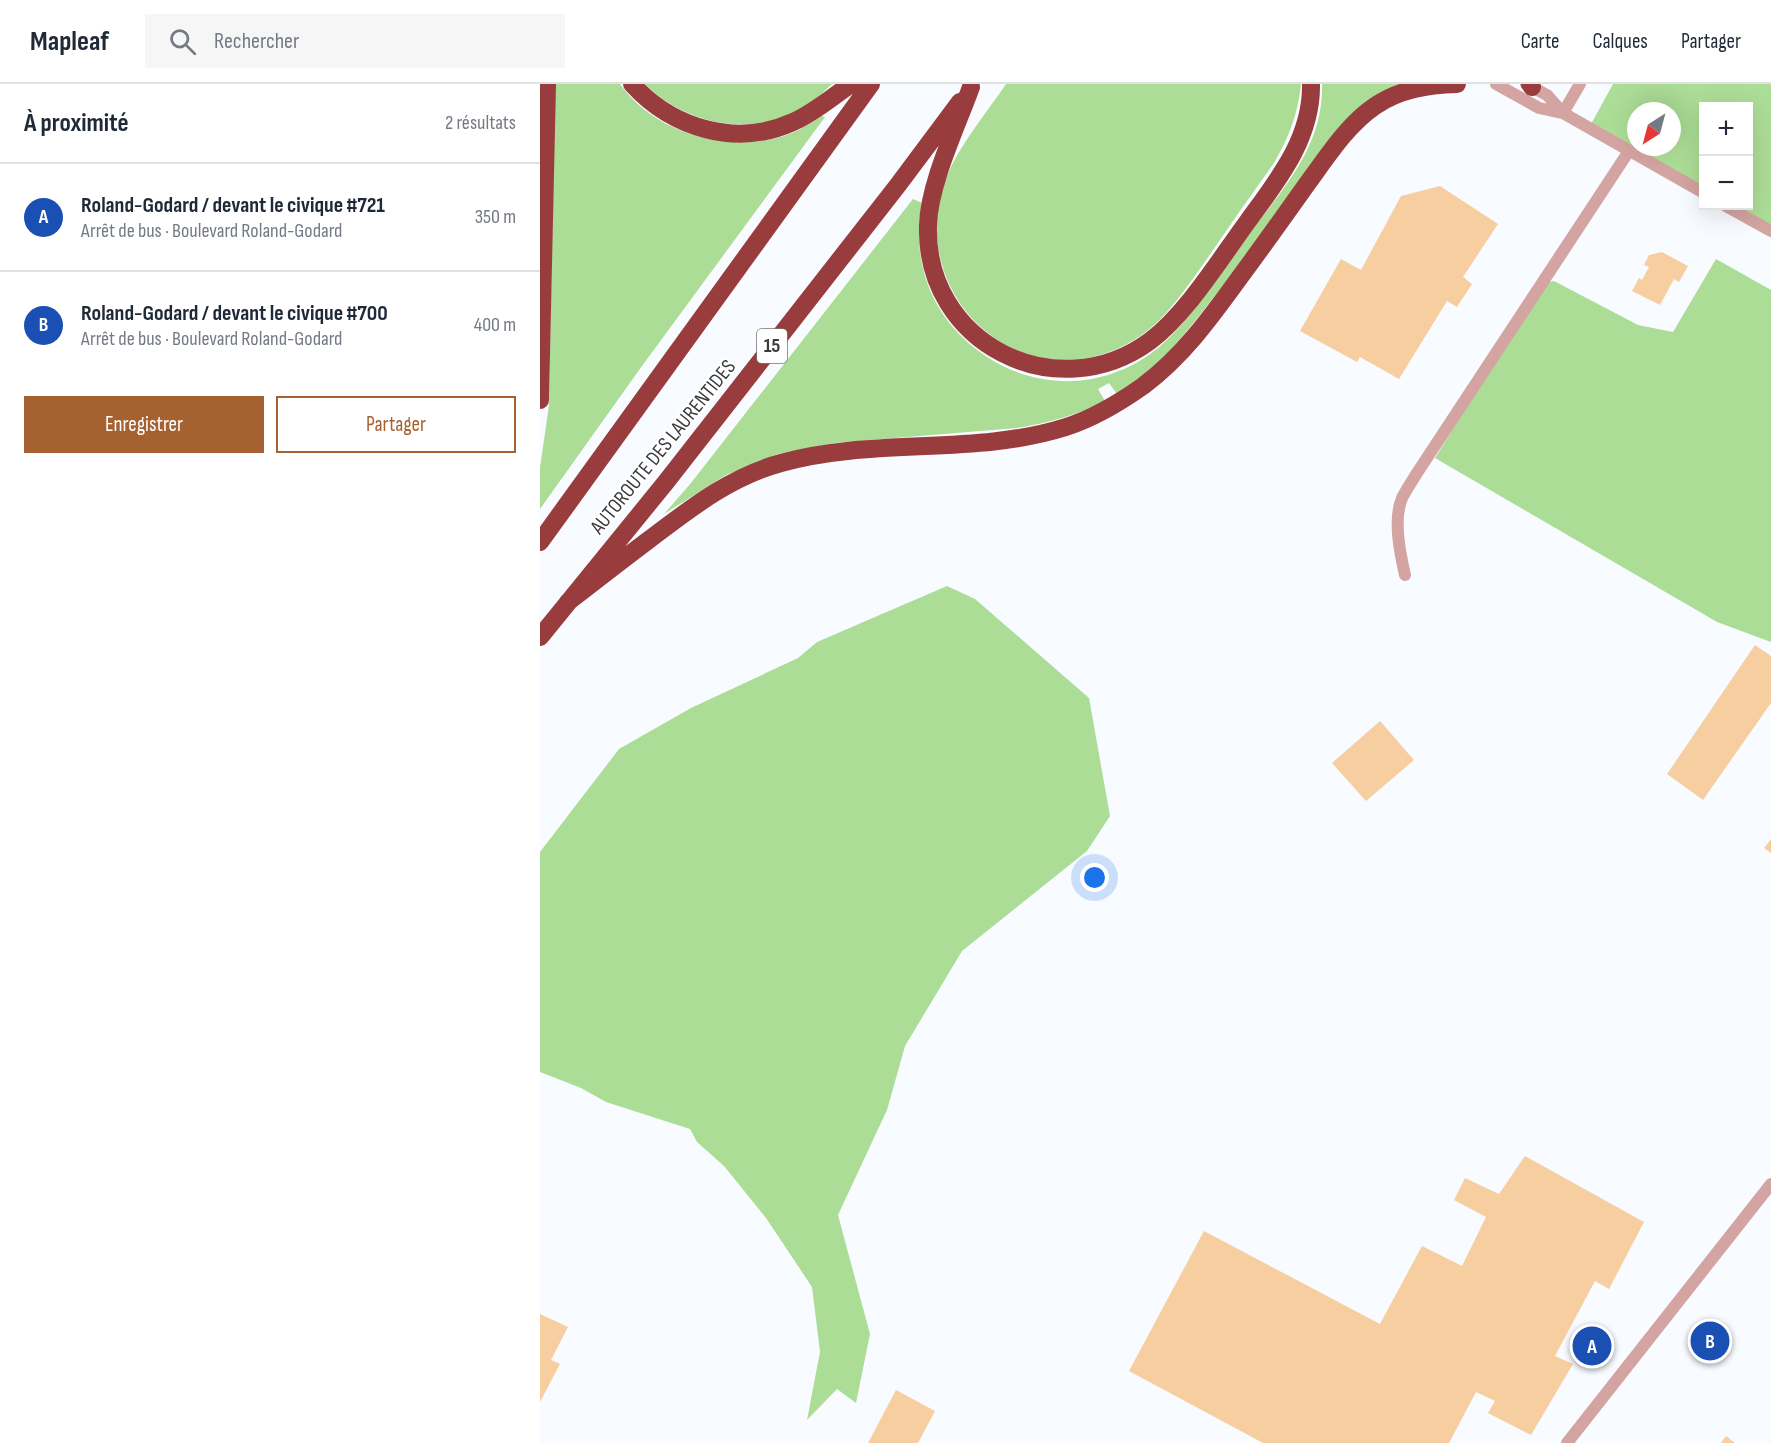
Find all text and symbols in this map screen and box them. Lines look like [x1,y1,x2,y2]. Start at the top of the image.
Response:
search box [145,14,565,68]
text: Mapleaf [30,25,109,58]
icon: search [166,25,199,58]
text: Rechercher [214,28,299,55]
text: Carte [1521,29,1560,54]
text: Calques [1593,29,1648,54]
text: Partager [1681,29,1741,54]
north arrow [1627,102,1681,156]
map controls [1699,102,1753,210]
button: + [1699,102,1753,156]
text: À proximité [24,108,129,139]
text: 2 résultats [445,111,516,135]
button: − [1699,156,1753,210]
text: Roland-Godard / devant le civique #721 [81,192,385,219]
text: A [39,205,48,229]
text: 350 m [475,205,516,229]
text: Arrêt de bus · Boulevard Roland-Godard [81,219,342,243]
text: Roland-Godard / devant le civique #700 [81,300,388,327]
text: B [39,313,48,337]
text: 400 m [474,313,516,337]
text: Arrêt de bus · Boulevard Roland-Godard [81,327,342,351]
road number: 15 [757,329,787,363]
street label: AUTOROUTE DES LAURENTIDES [584,355,741,540]
button: Enregistrer [24,396,264,453]
button: Partager [276,396,516,453]
your location [1080,863,1109,892]
pin: B [1690,1318,1730,1364]
pin: A [1572,1324,1612,1368]

